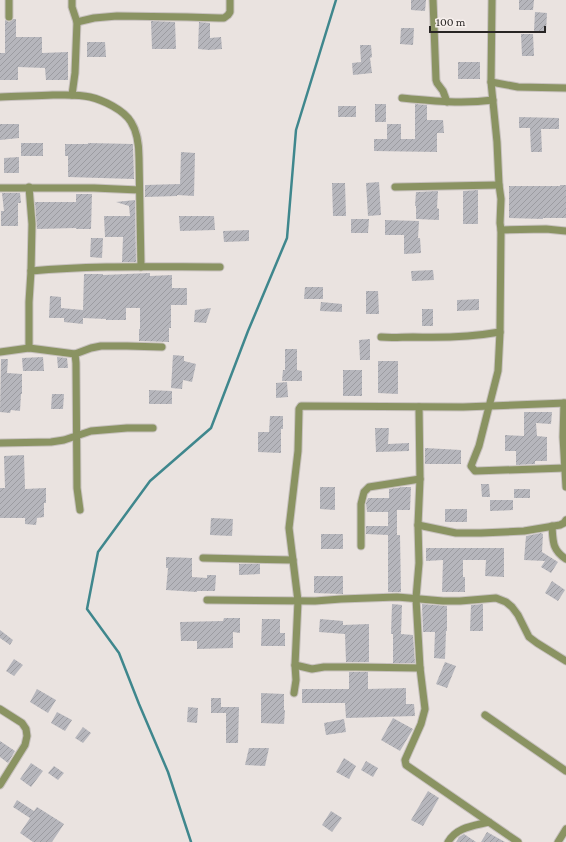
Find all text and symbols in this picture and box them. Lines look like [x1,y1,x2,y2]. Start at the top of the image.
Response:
scale bar [430,8,545,34]
text: 100 m [436,15,466,29]

